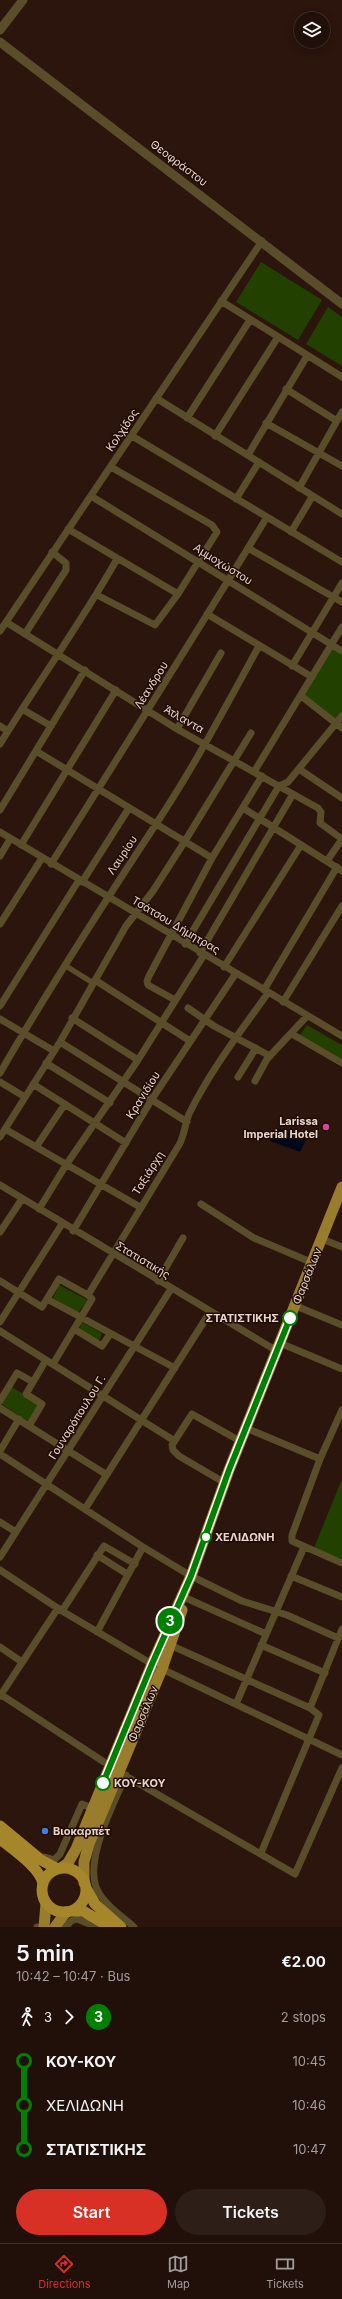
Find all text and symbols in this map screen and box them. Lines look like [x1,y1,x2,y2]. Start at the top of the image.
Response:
map controls [294,12,330,48]
button: layers [294,12,330,48]
street label: Θεοφράστου [148,137,210,189]
street label: Κολχίδος [103,406,141,454]
street label: Αμμοχώστου [191,540,255,588]
street label: Λέανδρου [131,659,171,711]
street label: Άτλαντα [161,702,207,736]
street label: Λαυρίου [104,833,140,877]
street label: Τσάτσου Δήμητρας [129,893,223,957]
street label: Κρανιδίου [123,1069,163,1121]
place label: Larissa Imperial Hotel [243,1114,318,1141]
marker: Larissa Imperial Hotel [321,1122,331,1132]
street label: Ταξιάρχη [129,1148,167,1198]
street label: Στατιστικής [113,1238,173,1282]
street label: Φαρσάλων [289,1245,325,1306]
marker: ΣΤΑΤΙΣΤΙΚΗΣ [282,1310,298,1326]
place label: ΣΤΑΤΙΣΤΙΚΗΣ [206,1311,279,1325]
street label: Γουναρόπουλου Γ. [45,1372,109,1462]
place label: ΧΕΛΙΔΩΝΗ [215,1530,274,1544]
marker: ΧΕΛΙΔΩΝΗ [200,1531,212,1543]
line badge: 3 [157,1608,183,1634]
text: 3 [165,1612,175,1629]
street label: Φαρσάλων [125,1683,161,1744]
marker: ΚΟΥ-ΚΟΥ [95,1775,111,1791]
place label: ΚΟΥ-ΚΟΥ [114,1776,165,1790]
place label: Βιοκαρπέτ [53,1824,111,1838]
marker: Βιοκαρπέτ [40,1826,50,1836]
text: 5 min [16,1940,74,1966]
text: €2.00 [281,1952,326,1971]
text: 10:42 – 10:47 · Bus [16,1968,130,1984]
icon: walk [16,2006,38,2028]
icon: forward [58,2006,80,2028]
text: 3 [94,2008,103,2025]
text: 3 [44,2009,52,2025]
text: 2 stops [281,2009,326,2025]
text: ΚΟΥ-ΚΟΥ [46,2052,116,2071]
text: 10:45 [292,2053,326,2069]
text: ΧΕΛΙΔΩΝΗ [46,2096,124,2115]
text: 10:46 [292,2097,326,2113]
text: ΣΤΑΤΙΣΤΙΚΗΣ [46,2140,146,2159]
text: 10:47 [293,2141,326,2157]
button: Start [16,2189,167,2235]
button: Tickets [175,2189,326,2235]
tab: Directions [38,2253,91,2291]
tab: Map [167,2253,190,2291]
tab: Tickets [266,2253,304,2291]

